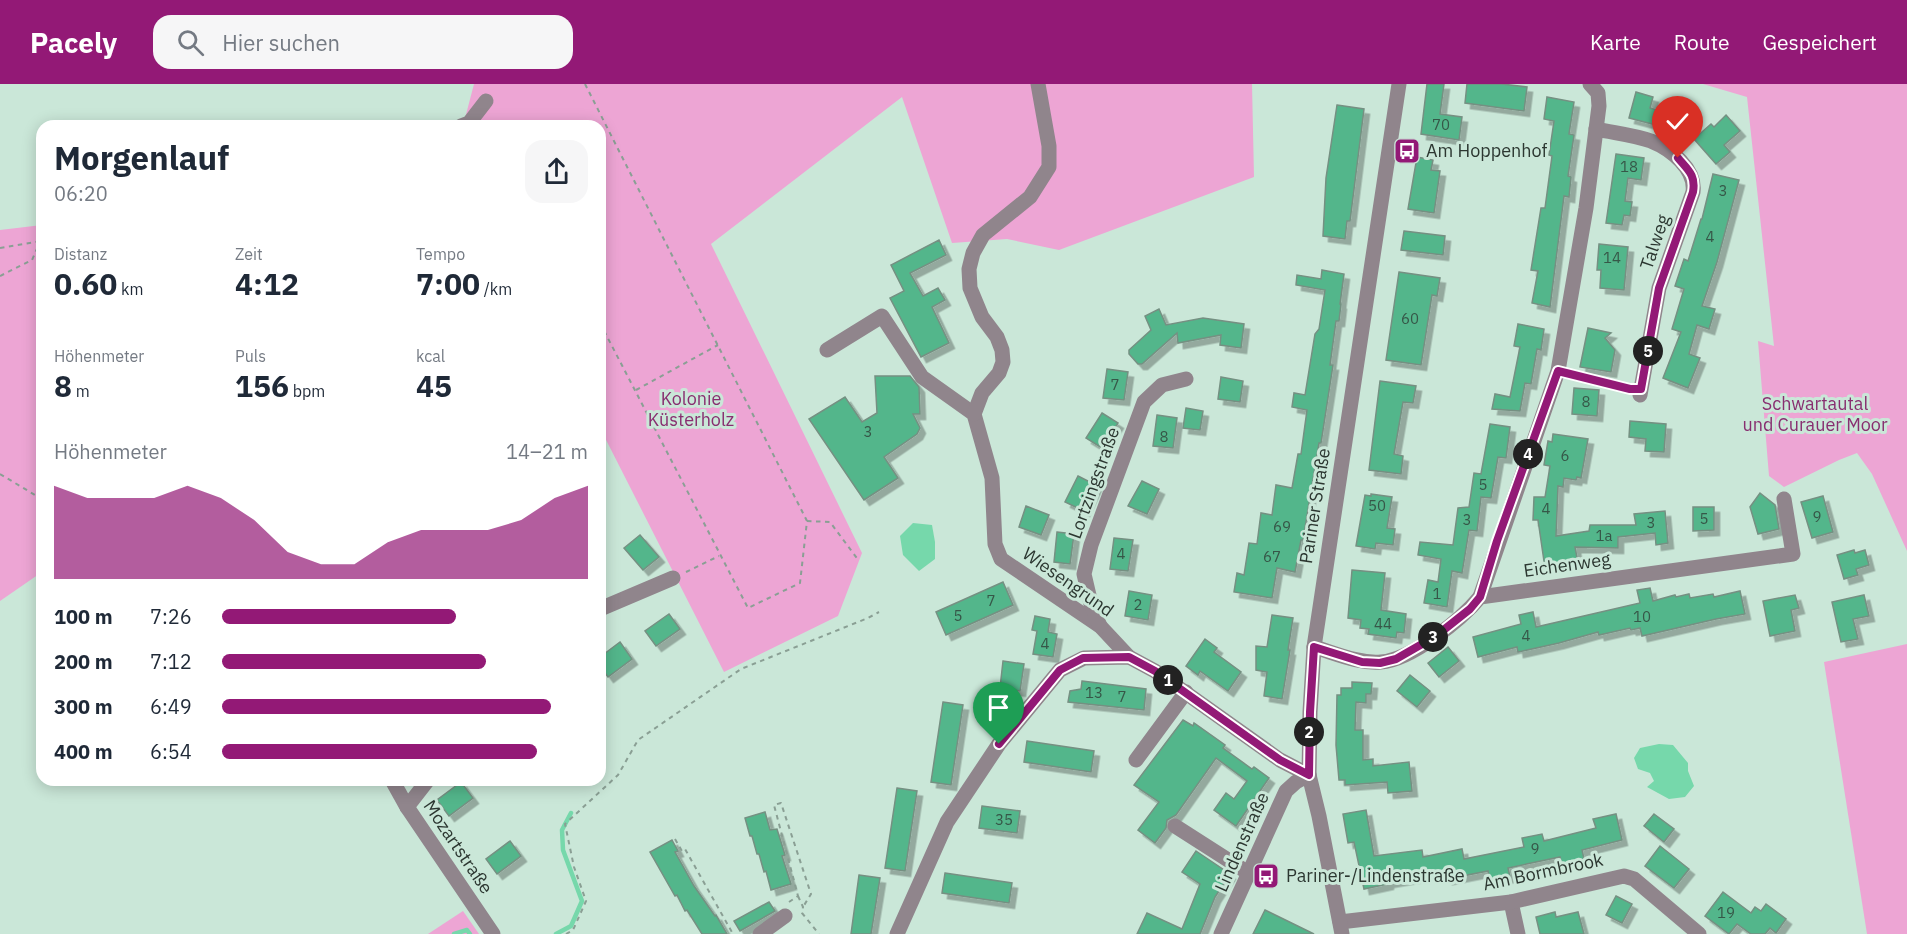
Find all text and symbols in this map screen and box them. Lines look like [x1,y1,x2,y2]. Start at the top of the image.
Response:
search box [153,15,573,69]
text: Pacely [30,24,117,61]
icon: search [174,26,207,59]
text: Hier suchen [222,28,340,57]
text: Karte [1590,28,1641,56]
text: Route [1674,28,1730,56]
text: Gespeichert [1763,28,1877,56]
pin [1652,96,1703,158]
icon: check [1661,105,1694,138]
house number: 70 [1432,115,1450,134]
text: Morgenlauf [54,136,229,179]
bus stop icon: Am Hoppenhof [1392,136,1422,166]
place label: Am Hoppenhof [1426,139,1547,162]
button: share [525,140,588,203]
house number: 18 [1620,157,1638,176]
text: 06:20 [54,180,108,207]
house number: 3 [1718,181,1728,200]
street label: Talweg [1634,211,1675,272]
house number: 4 [1705,227,1715,246]
text: Distanz [54,244,107,264]
text: Zeit [235,244,263,264]
text: Tempo [416,244,465,264]
house number: 14 [1603,248,1621,267]
text: 0.60 [54,264,117,303]
text: 4:12 [235,264,299,303]
text: 7:00 [416,264,480,303]
text: km [117,279,144,299]
text: /km [480,279,512,299]
house number: 60 [1401,309,1419,328]
pin: 5 [1633,336,1663,366]
text: 5 [1643,341,1653,361]
text: Höhenmeter [54,346,144,366]
text: Puls [235,346,266,366]
text: kcal [416,346,445,366]
text: 8 [54,366,72,405]
text: 156 [235,366,289,405]
text: 45 [416,366,452,405]
house number: 7 [1110,375,1120,394]
text: m [72,381,90,401]
text: bpm [289,381,325,401]
park label: Kolonie Küsterholz [648,387,734,431]
house number: 8 [1581,392,1591,411]
park label: Schwartautal und Curauer Moor [1742,392,1888,436]
house number: 3 [863,422,873,441]
street label: Lortzingstraße [1063,424,1124,542]
house number: 8 [1159,427,1169,446]
text: Höhenmeter [54,438,167,465]
text: 14–21 m [506,438,588,465]
pin: 4 [1513,439,1543,469]
text: 4 [1523,444,1533,464]
street label: Pariner Straße [1294,446,1335,565]
house number: 6 [1560,446,1570,465]
house number: 5 [1478,475,1488,494]
house number: 50 [1368,496,1386,515]
house number: 4 [1541,499,1551,518]
house number: 9 [1812,507,1822,526]
house number: 5 [1699,509,1709,528]
house number: 3 [1462,510,1472,529]
house number: 3 [1646,513,1656,532]
house number: 69 [1273,517,1291,536]
house number: 1a [1595,526,1613,545]
street label: Wiesengrund [1018,542,1118,621]
house number: 4 [1116,544,1126,563]
house number: 67 [1263,547,1281,566]
street label: Eichenweg [1522,547,1612,582]
house number: 1 [1432,584,1442,603]
house number: 7 [986,591,996,610]
house number: 2 [1133,595,1143,614]
text: 100 m [54,603,113,630]
text: 7:26 [150,603,192,630]
house number: 5 [953,606,963,625]
house number: 10 [1633,607,1651,626]
house number: 44 [1374,614,1392,633]
pin: 3 [1418,622,1448,652]
house number: 4 [1521,626,1531,645]
text: 3 [1428,627,1438,647]
house number: 4 [1040,634,1050,653]
text: 200 m [54,648,113,675]
text: 7:12 [150,648,192,675]
pin: 1 [1153,665,1183,695]
text: 1 [1163,670,1173,690]
pin [973,682,1024,744]
house number: 13 [1085,683,1103,702]
house number: 7 [1117,687,1127,706]
icon: arrive [982,691,1015,724]
text: 300 m [54,693,113,720]
text: 6:49 [150,693,192,720]
pin: 2 [1294,717,1324,747]
text: 2 [1304,722,1314,742]
text: 400 m [54,738,113,765]
text: 6:54 [150,738,192,765]
street label: Lindenstraße [1209,788,1274,895]
street label: Mozartstraße [419,795,498,898]
house number: 35 [995,810,1013,829]
house number: 9 [1530,839,1540,858]
street label: Am Bormbrook [1481,847,1606,895]
bus stop icon: Pariner-/Lindenstraße [1251,861,1281,891]
place label: Pariner-/Lindenstraße [1286,864,1465,887]
house number: 19 [1717,903,1735,922]

